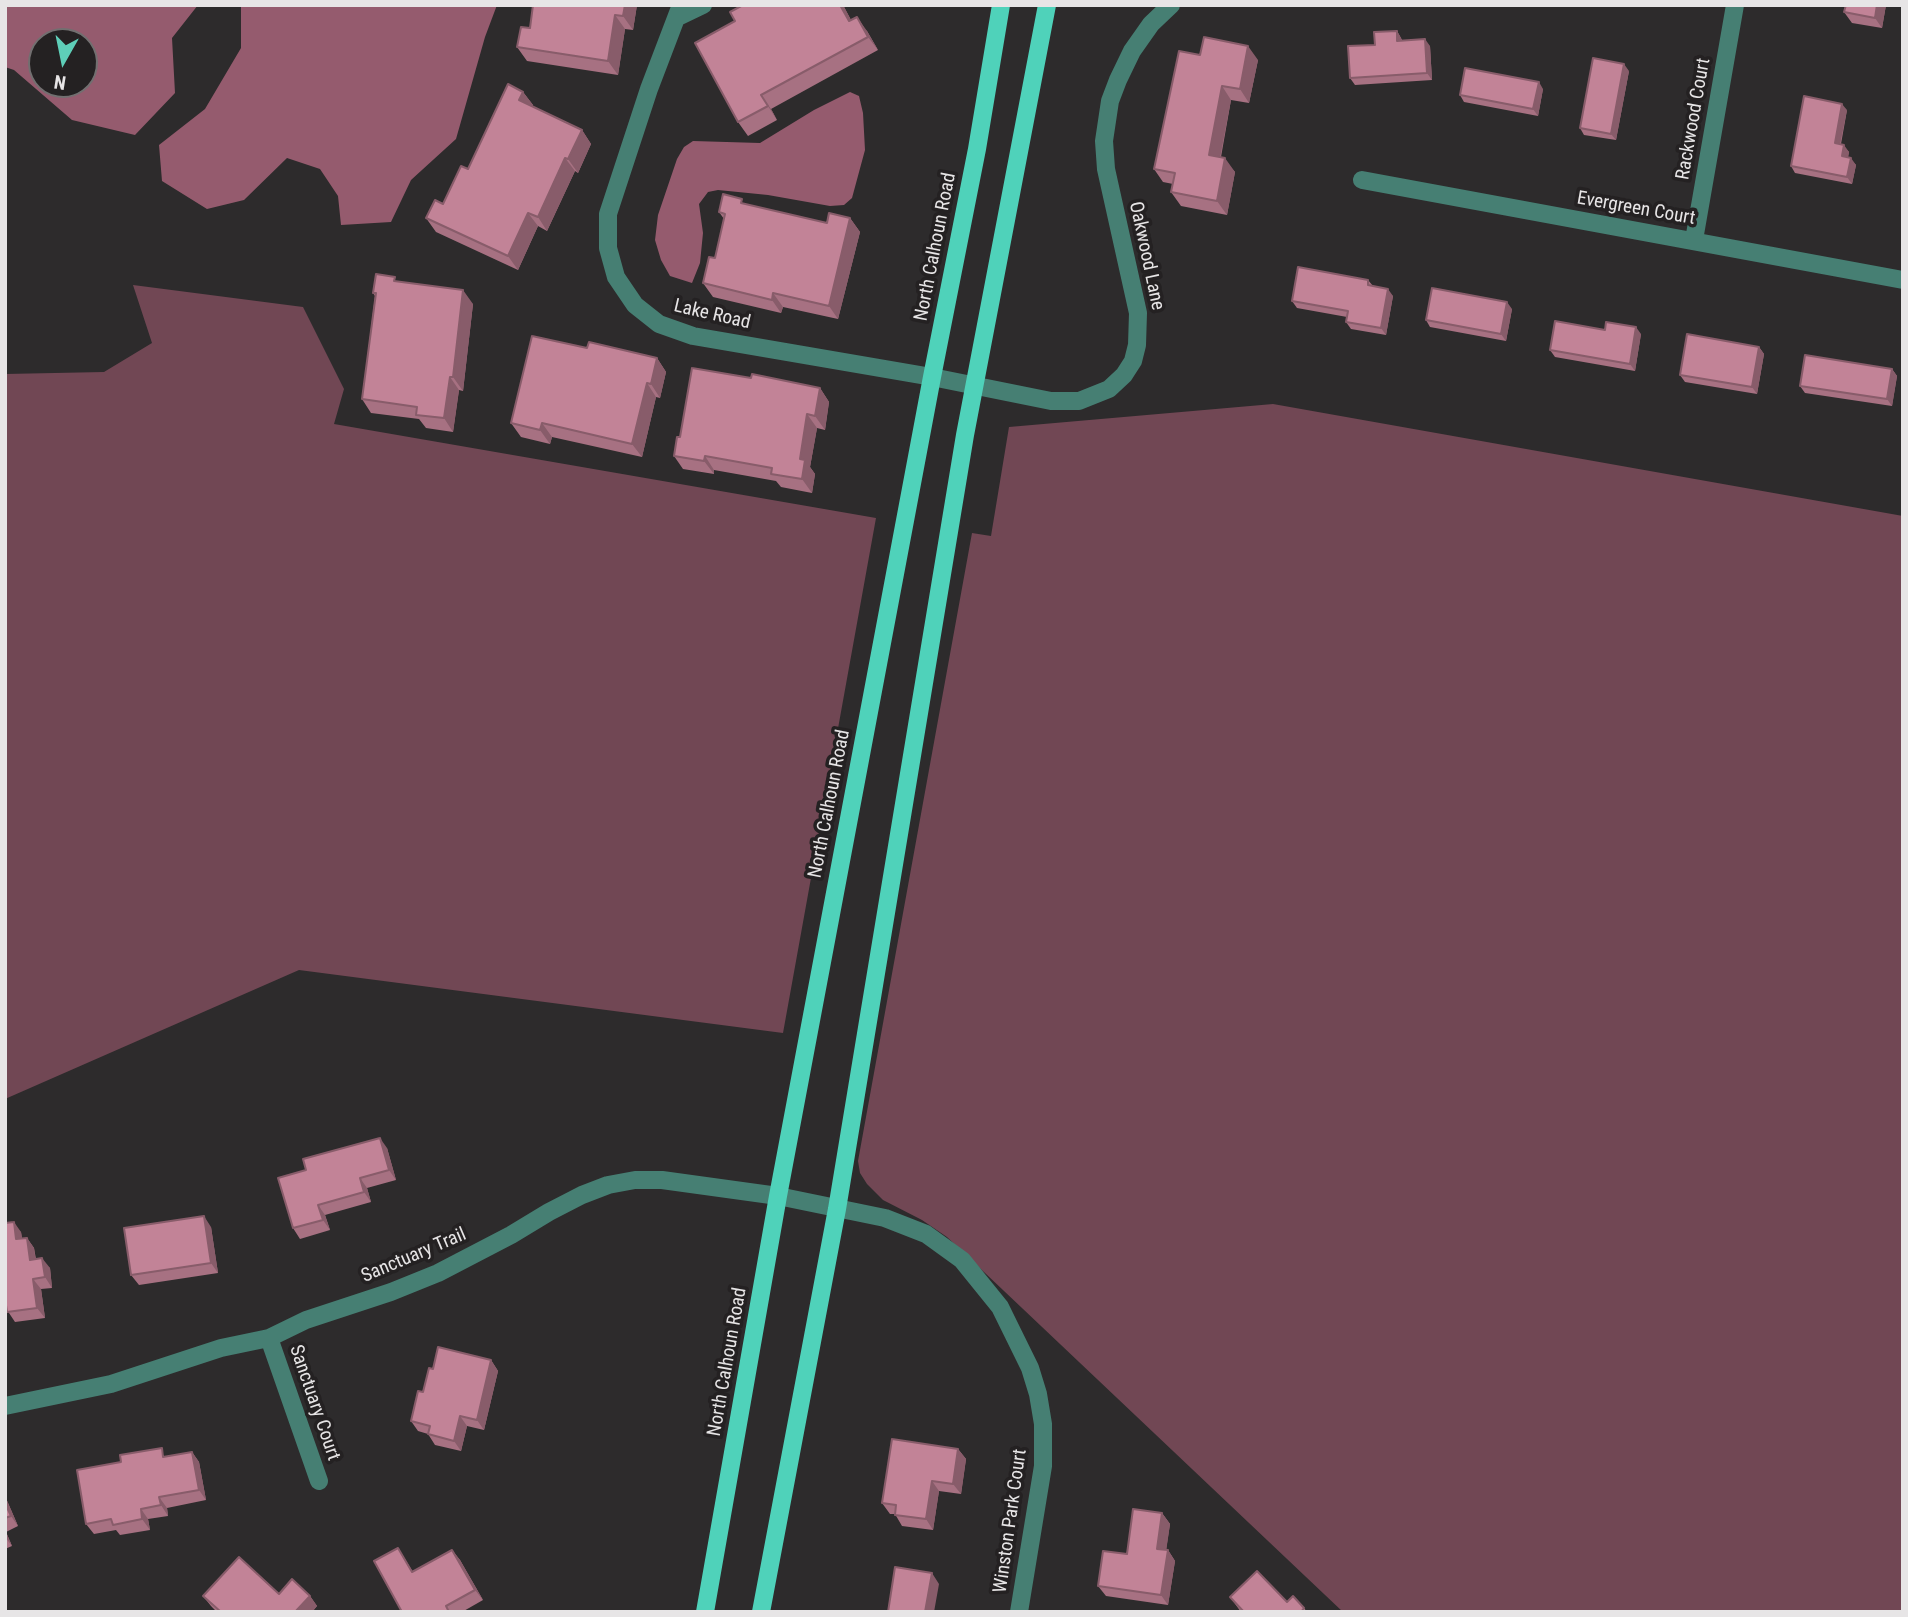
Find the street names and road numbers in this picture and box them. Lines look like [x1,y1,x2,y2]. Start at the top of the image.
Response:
street label: Rackwood Court [1672,56,1716,182]
street label: North Calhoun Road [910,171,962,323]
street label: Evergreen Court [1575,187,1697,231]
street label: Oakwood Lane [1123,200,1169,312]
street label: Lake Road [671,295,753,335]
street label: North Calhoun Road [804,728,856,880]
street label: Sanctuary Trail [358,1224,470,1288]
street label: North Calhoun Road [704,1286,752,1438]
street label: Sanctuary Court [284,1342,344,1464]
street label: Winston Park Court [990,1448,1032,1594]

